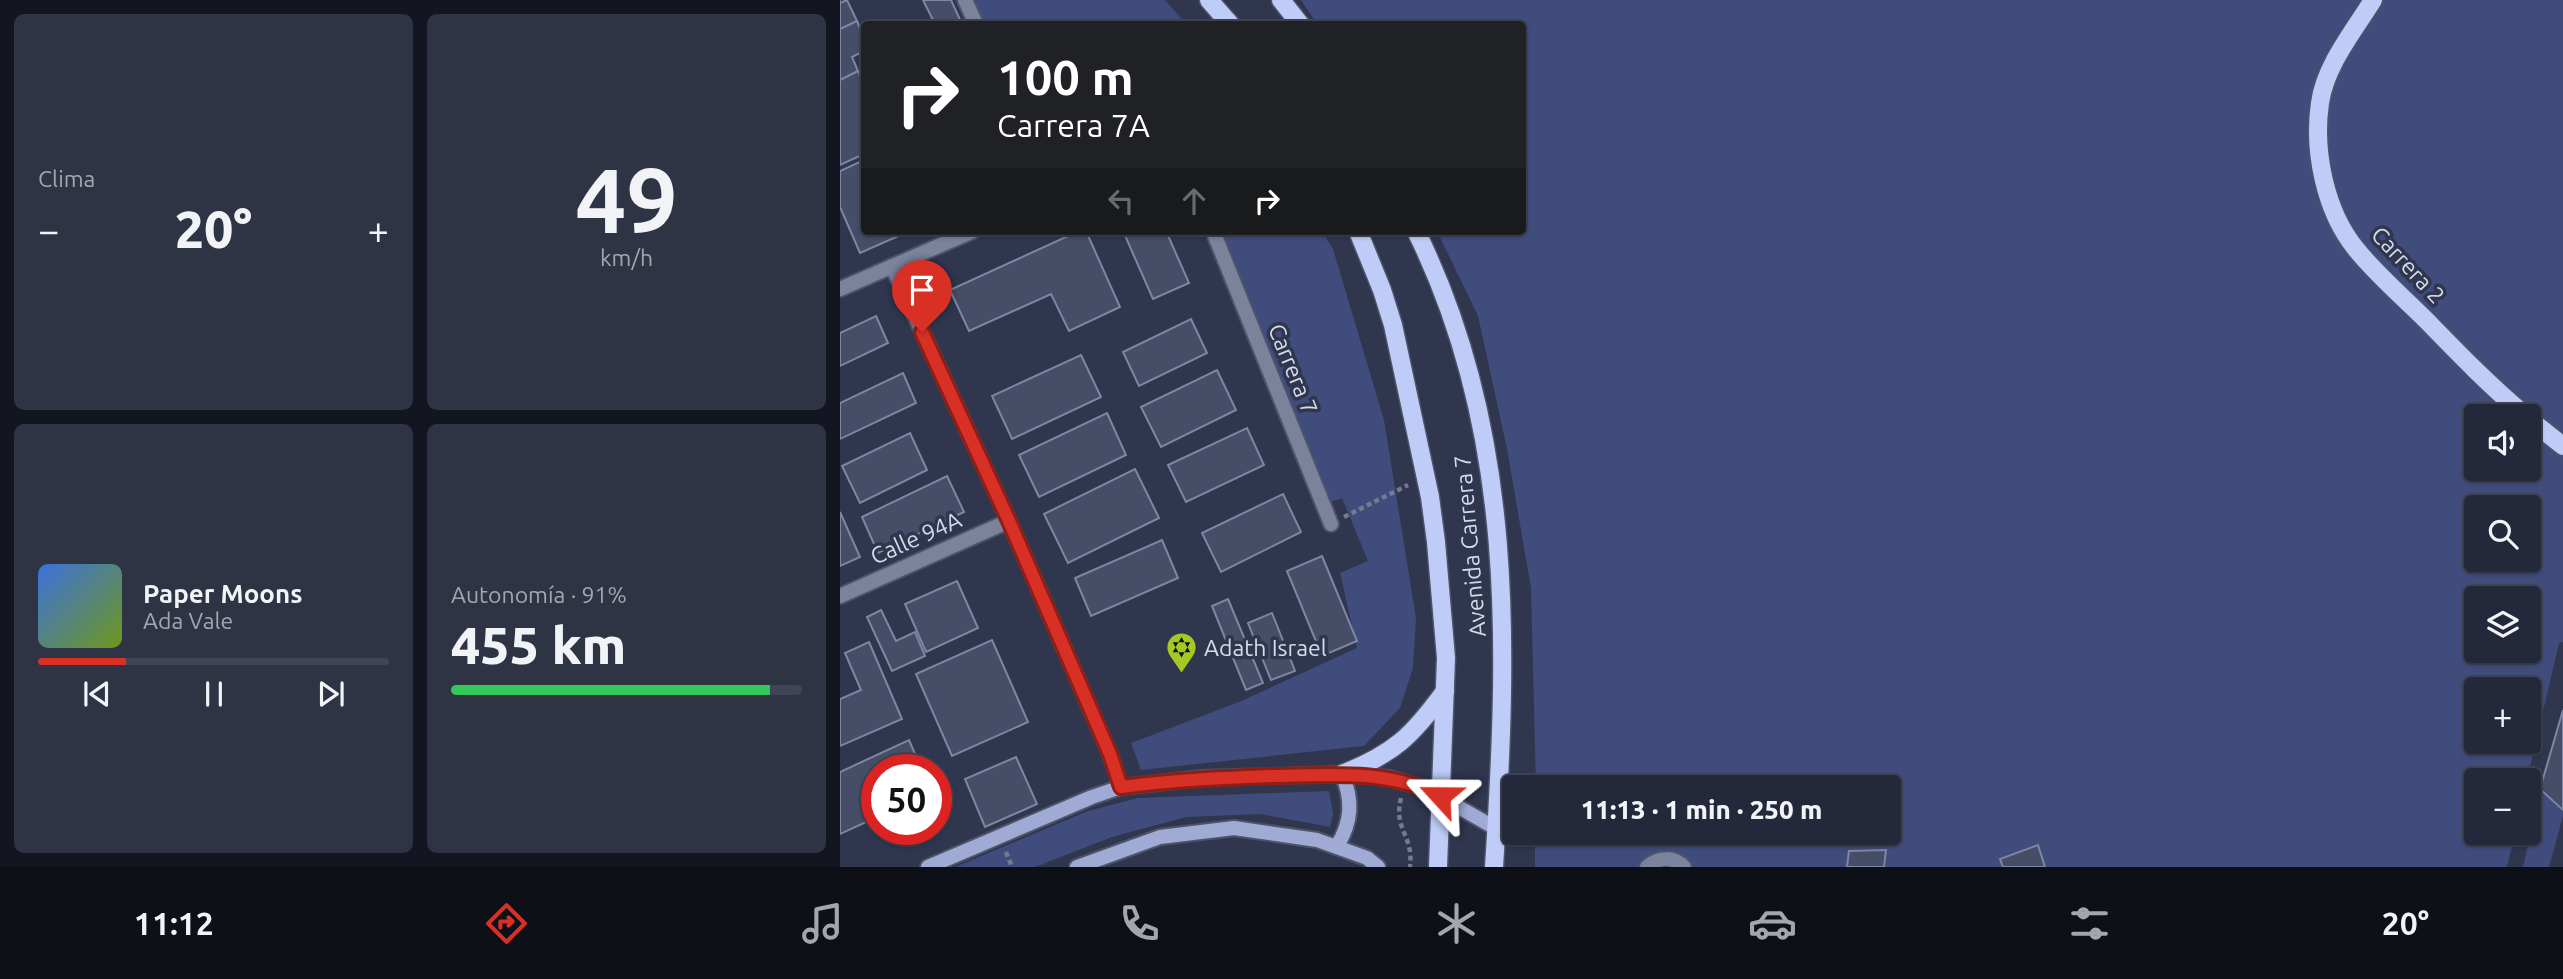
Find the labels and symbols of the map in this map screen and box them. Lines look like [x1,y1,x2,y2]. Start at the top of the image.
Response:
street label: Carrera 2 [2367,221,2450,308]
pin [892,260,952,332]
street label: Carrera 7 [1264,320,1323,417]
street label: Avenida Carrera 7 [1449,454,1490,638]
street label: Calle 94A [866,506,965,569]
synagogue icon: Adath Israel [1164,631,1198,675]
place label: Adath Israel [1204,635,1327,660]
speed limit sign: 50 [861,754,952,845]
position arrow [1403,759,1477,833]

